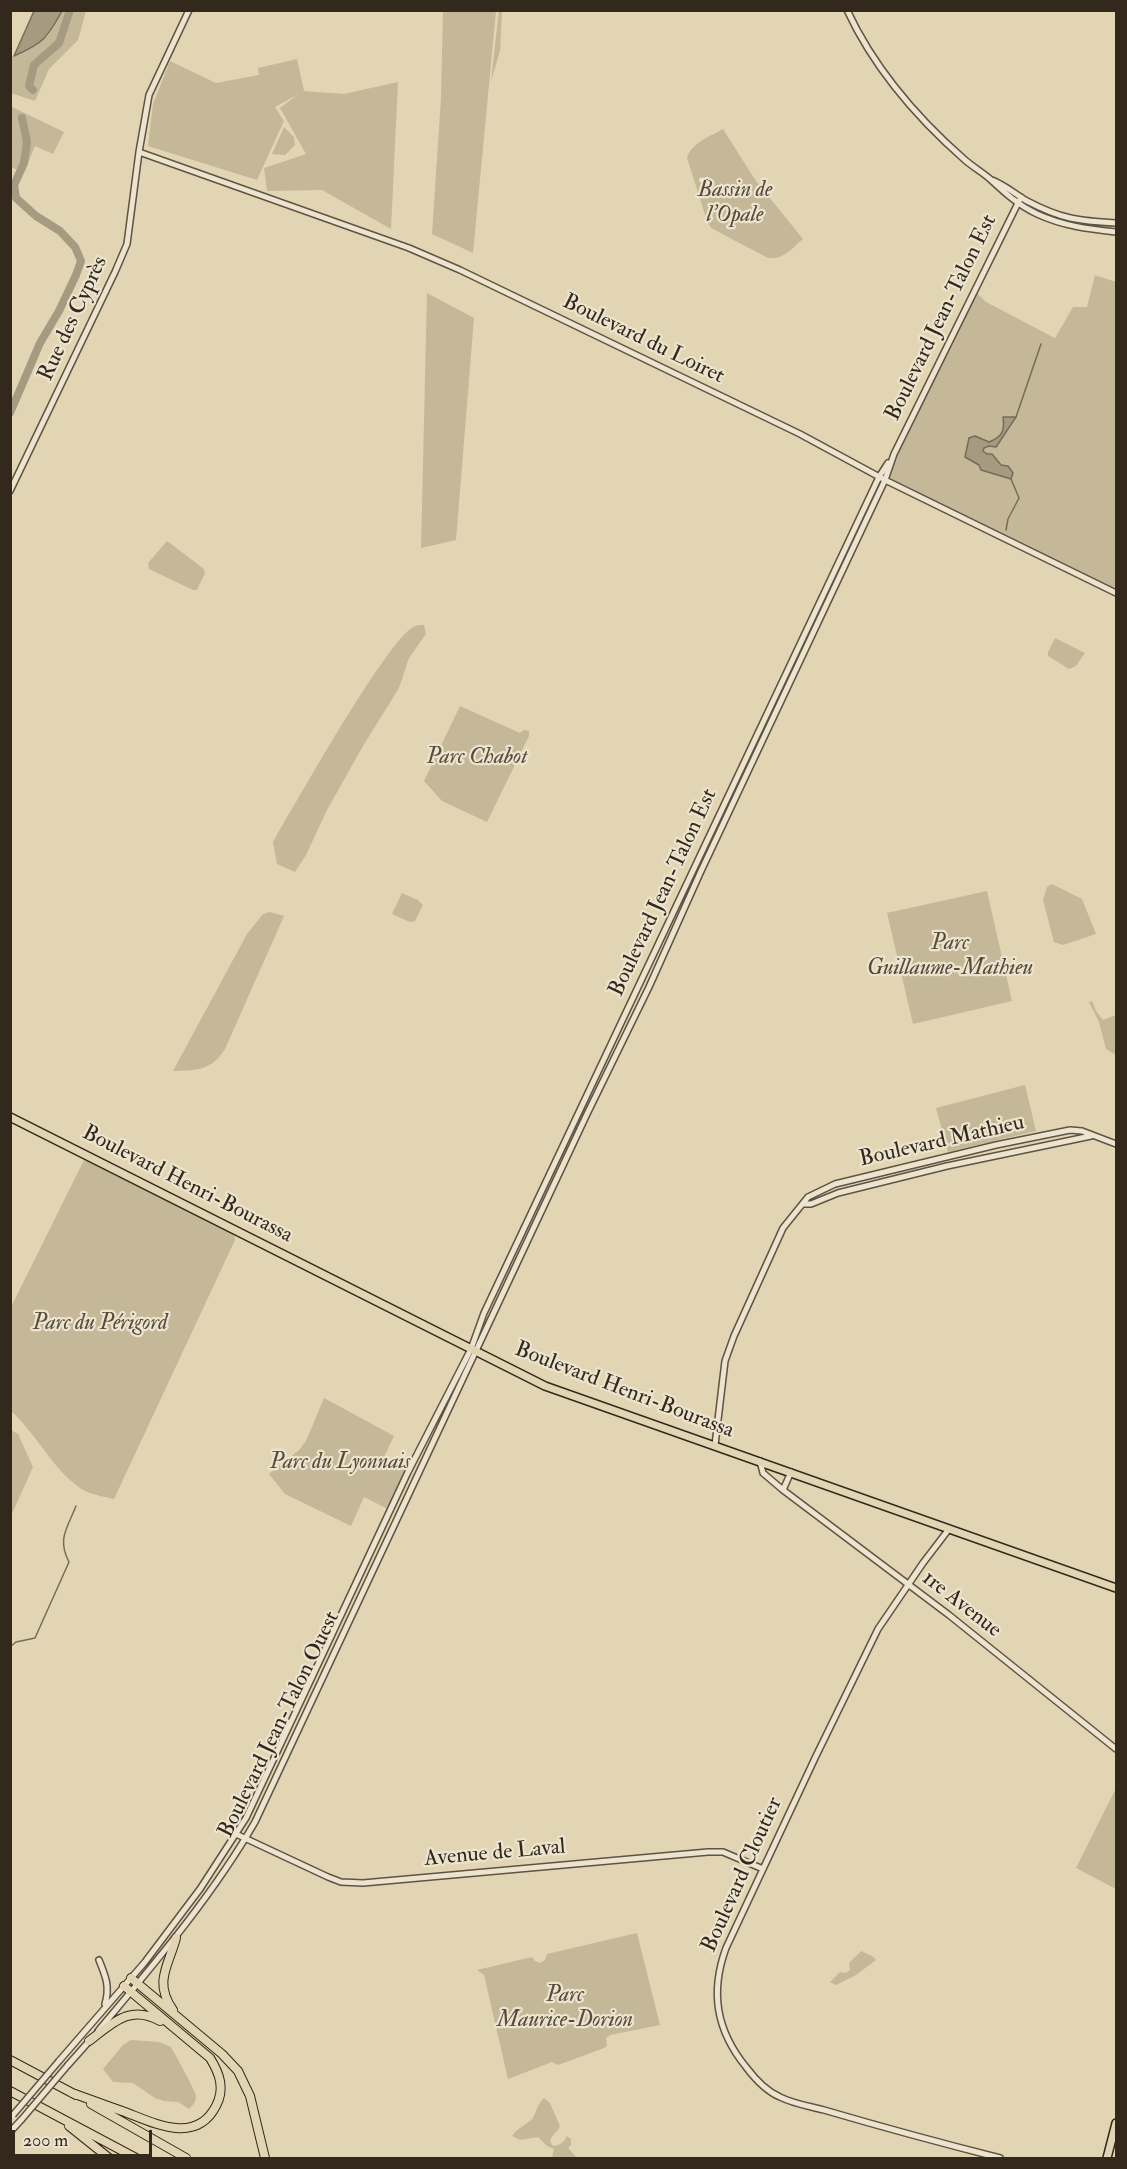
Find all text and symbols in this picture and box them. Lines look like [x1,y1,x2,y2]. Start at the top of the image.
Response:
park label: Bassin de l'Opale [698,178,772,230]
street label: Boulevard Jean-Talon Est [881,211,1003,425]
street label: Rue des Cyprès [34,252,114,386]
street label: Boulevard du Loiret [558,289,728,391]
park label: Parc Chabot [426,745,528,771]
street label: Boulevard Jean-Talon Est [604,785,724,1001]
park label: Parc Guillaume-Mathieu [867,931,1033,982]
street label: Boulevard Mathieu [857,1110,1027,1174]
street label: Boulevard Henri-Bourassa [77,1120,297,1250]
park label: Parc du Périgord [32,1311,168,1337]
street label: Boulevard Henri-Bourassa [511,1337,737,1445]
park label: Parc du Lyonnais [270,1450,410,1476]
street label: 1re Avenue [916,1566,1006,1644]
street label: Boulevard Jean-Talon Ouest [214,1607,346,1843]
street label: Boulevard Cloutier [697,1793,789,1957]
street label: Avenue de Laval [423,1835,567,1873]
park label: Parc Maurice-Dorion [497,1983,633,2035]
scale bar [15,2118,154,2156]
text: 200 m [23,2129,68,2152]

